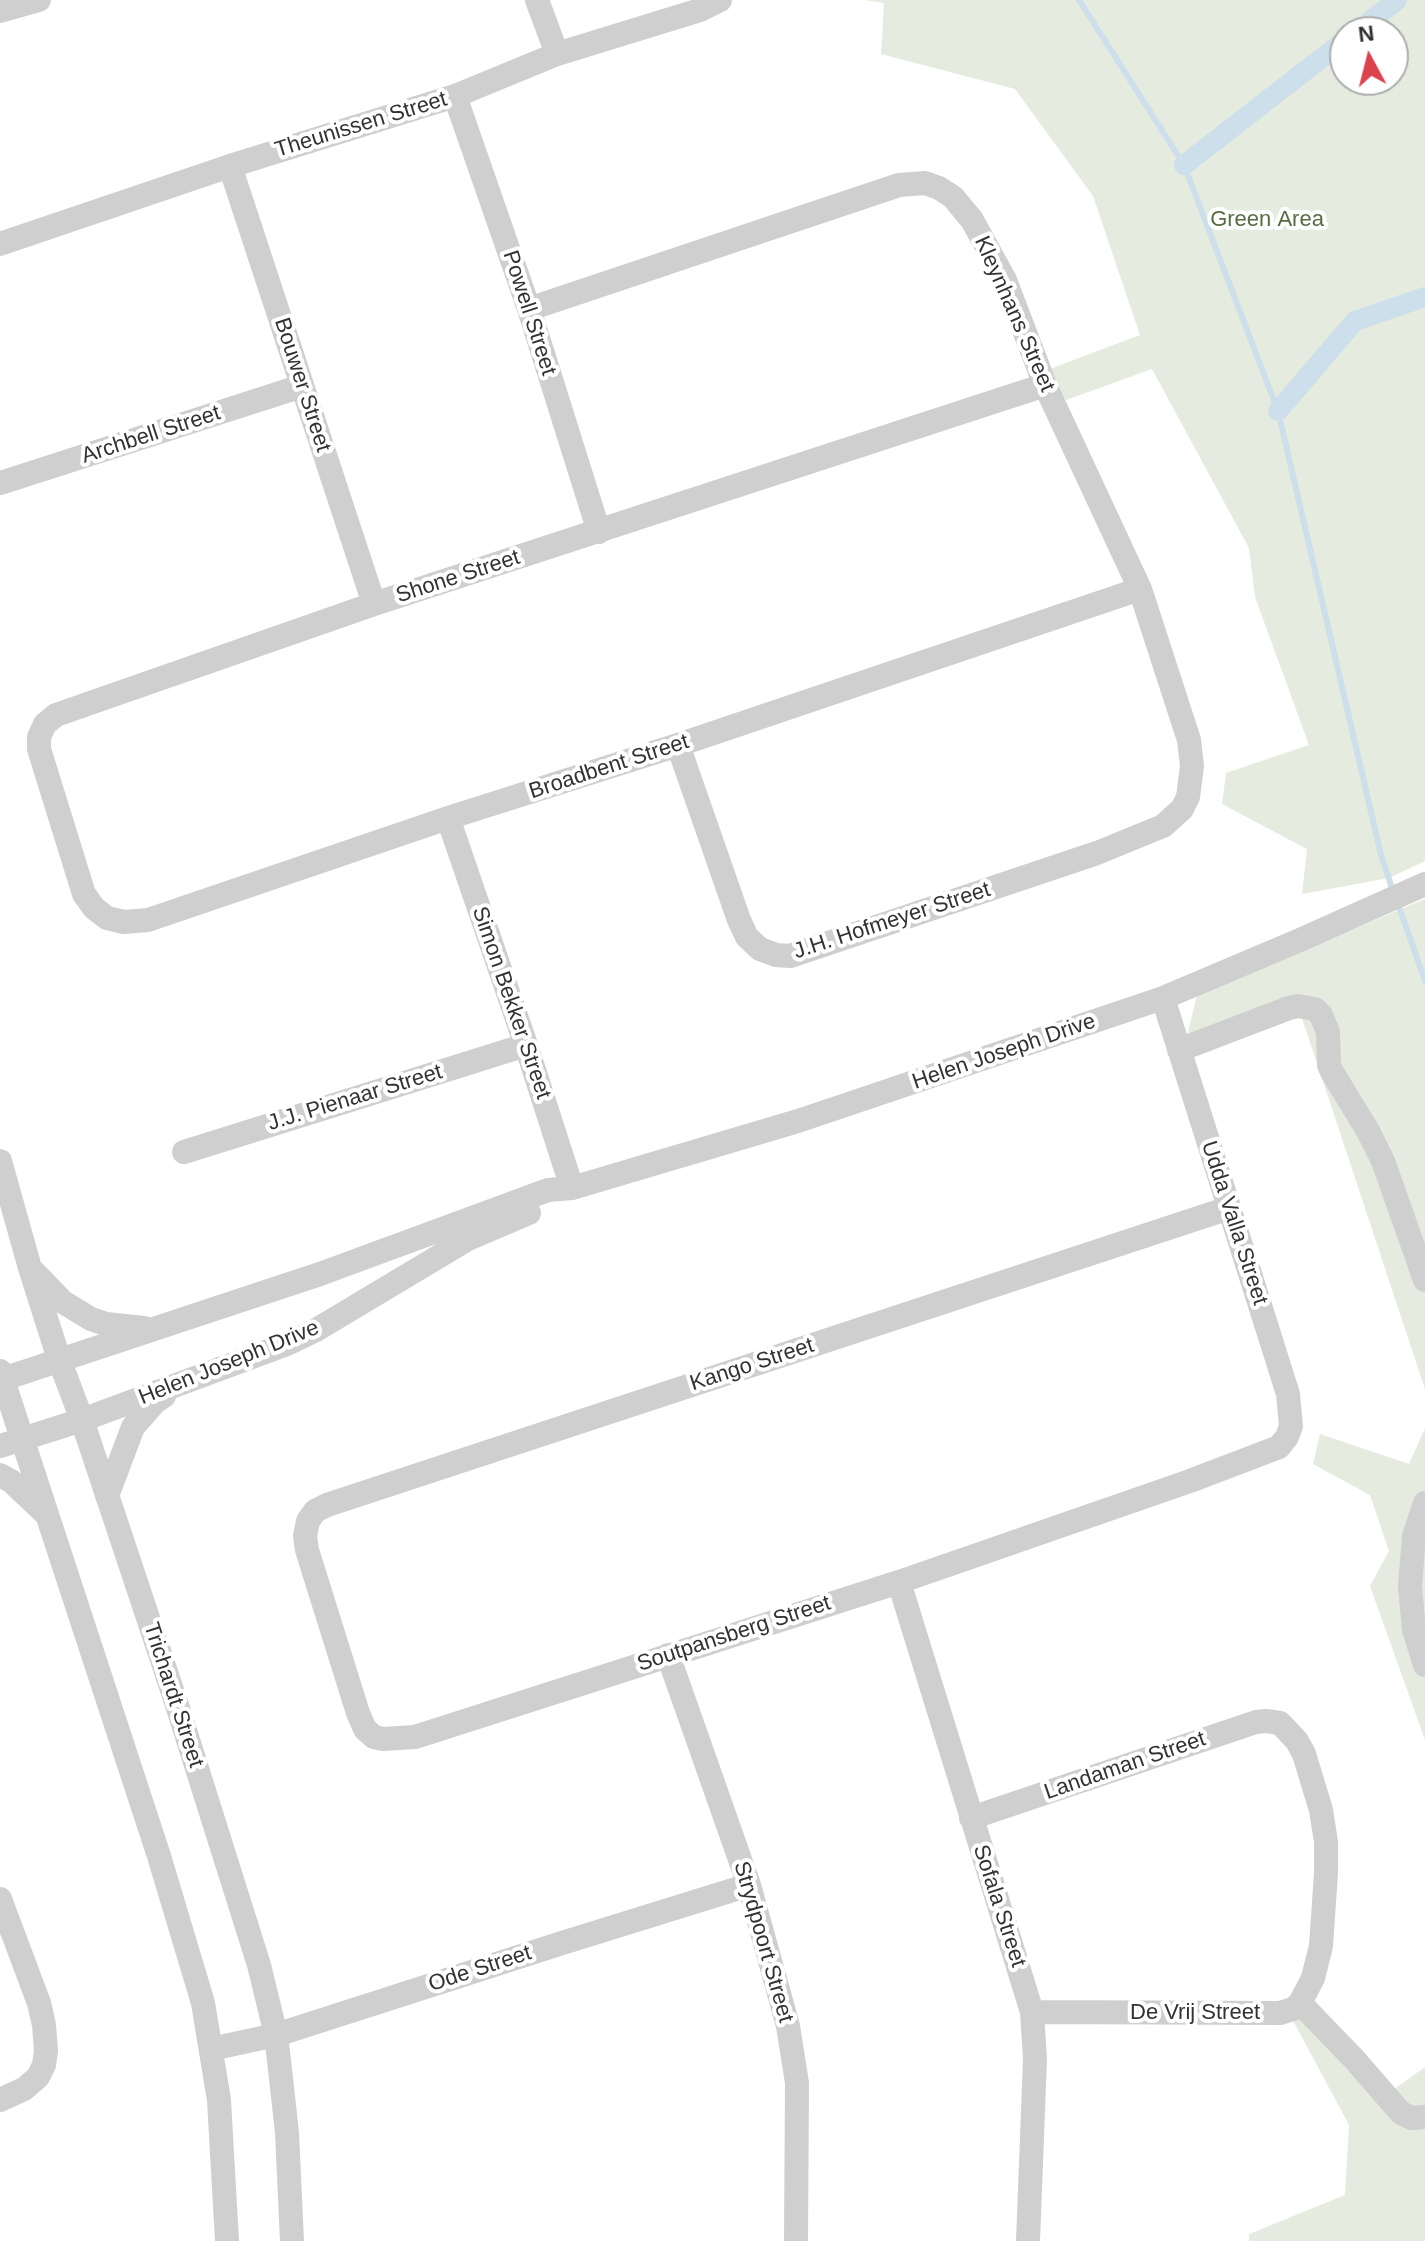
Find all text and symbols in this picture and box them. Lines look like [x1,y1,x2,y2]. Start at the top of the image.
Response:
north arrow [1329,16,1409,96]
text: N [1357,20,1376,47]
street label: Theunissen Street [272,86,450,164]
park label: Green Area [1210,207,1324,233]
street label: Kleynhans Street [968,232,1060,396]
street label: Powell Street [496,247,562,379]
street label: Bouwer Street [268,315,336,455]
street label: Archbell Street [78,400,224,470]
street label: Shone Street [393,545,523,609]
street label: Broadbent Street [526,729,692,805]
street label: J.H. Hofmeyer Street [790,877,994,965]
street label: Simon Bekker Street [466,903,556,1103]
street label: Helen Joseph Drive [909,1008,1099,1096]
street label: J.J. Pienaar Street [265,1059,445,1137]
street label: Udda Valla Street [1195,1138,1273,1308]
street label: Helen Joseph Drive [135,1315,323,1411]
street label: Kango Street [687,1333,817,1397]
street label: Soutpansberg Street [634,1590,834,1678]
street label: Trichardt Street [137,1619,209,1771]
street label: Landaman Street [1041,1726,1209,1806]
street label: Sofala Street [967,1841,1031,1971]
street label: Strydpoort Street [727,1858,799,2026]
street label: Ode Street [425,1940,535,1998]
street label: De Vrij Street [1130,2000,1260,2026]

